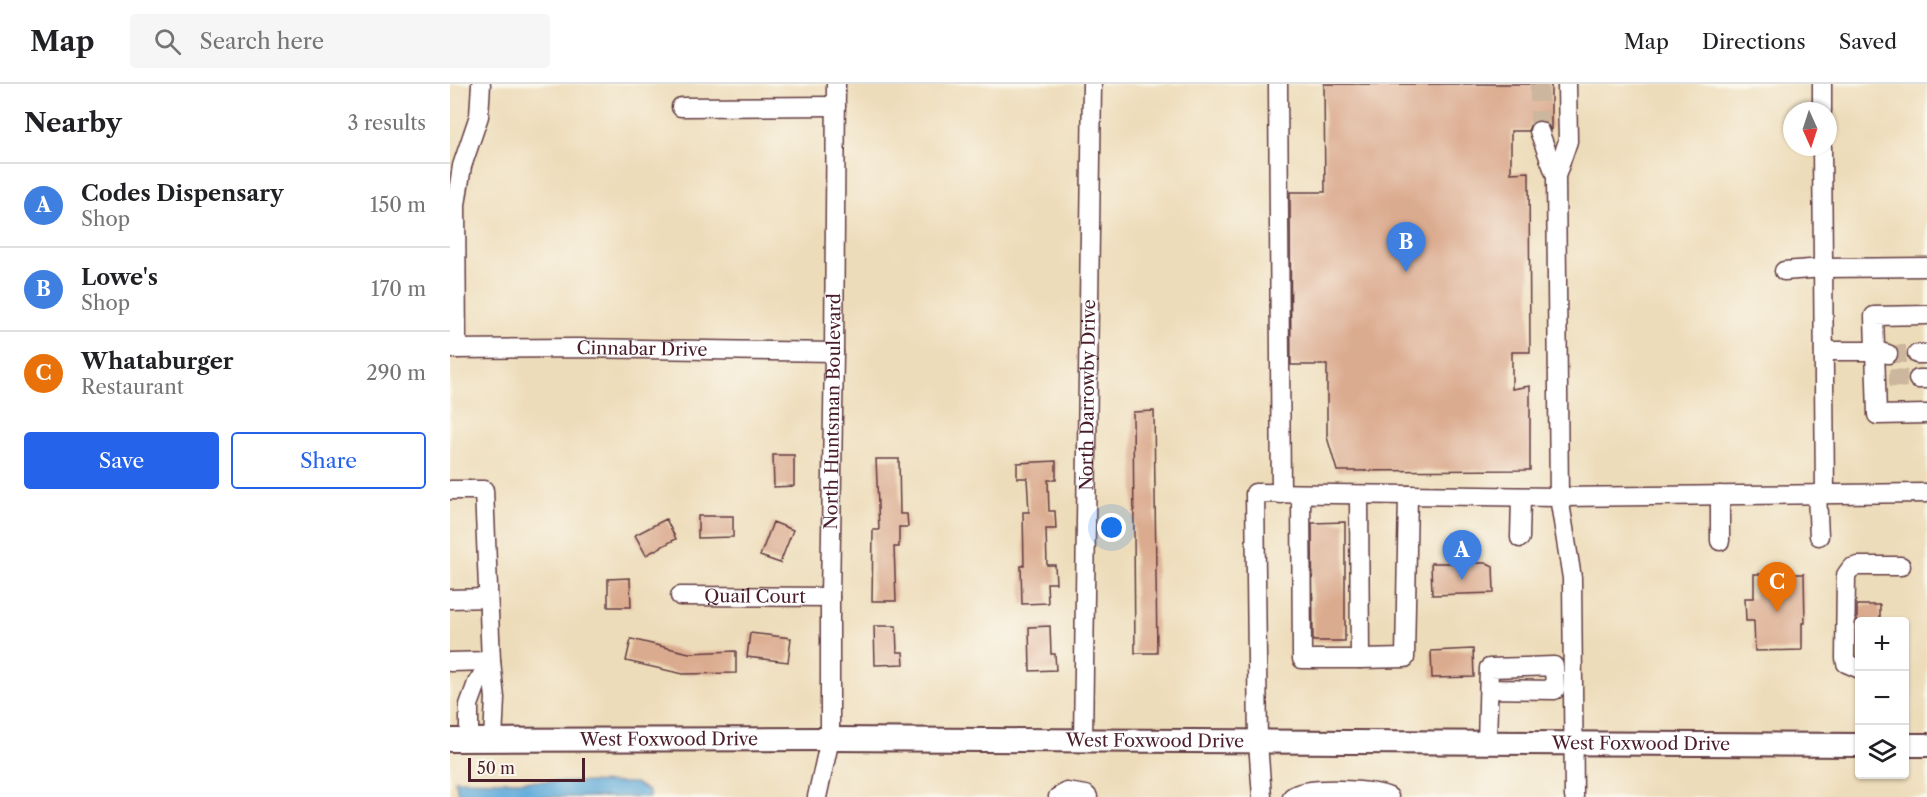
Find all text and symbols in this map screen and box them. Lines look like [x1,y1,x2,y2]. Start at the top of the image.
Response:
search box [130,14,550,68]
text: Map [30,24,94,58]
icon: search [151,25,184,58]
text: Search here [199,28,324,55]
text: Map [1624,29,1669,54]
text: Directions [1702,29,1806,54]
text: Saved [1839,29,1897,54]
north arrow [1783,102,1837,156]
text: Nearby [24,107,122,139]
text: 3 results [348,111,426,135]
text: Codes Dispensary [81,180,284,207]
text: A [36,193,51,217]
text: 150 m [370,193,426,217]
text: Shop [81,207,130,231]
pin: B [1386,222,1426,272]
text: Lowe's [81,264,158,291]
text: B [36,277,51,301]
text: 170 m [371,277,426,301]
text: Shop [81,291,130,315]
street label: North Huntsman Boulevard [820,293,845,530]
street label: North Darrowby Drive [1075,299,1100,491]
street label: Cinnabar Drive [576,337,707,361]
text: Whataburger [81,348,234,375]
text: C [35,361,52,385]
text: 290 m [366,361,426,385]
text: Restaurant [81,375,184,399]
button: Save [24,432,219,489]
button: Share [231,432,426,489]
your location [1097,513,1126,542]
pin: A [1442,530,1482,580]
pin: C [1758,562,1796,612]
street label: Quail Court [704,585,806,608]
map controls [1855,617,1909,779]
button: + [1855,617,1909,671]
button: − [1855,671,1909,725]
button: layers [1855,725,1909,779]
street label: West Foxwood Drive [579,728,758,751]
street label: West Foxwood Drive [1065,729,1244,752]
street label: West Foxwood Drive [1551,732,1730,755]
scale bar [468,755,585,782]
text: 50 m [477,758,515,778]

